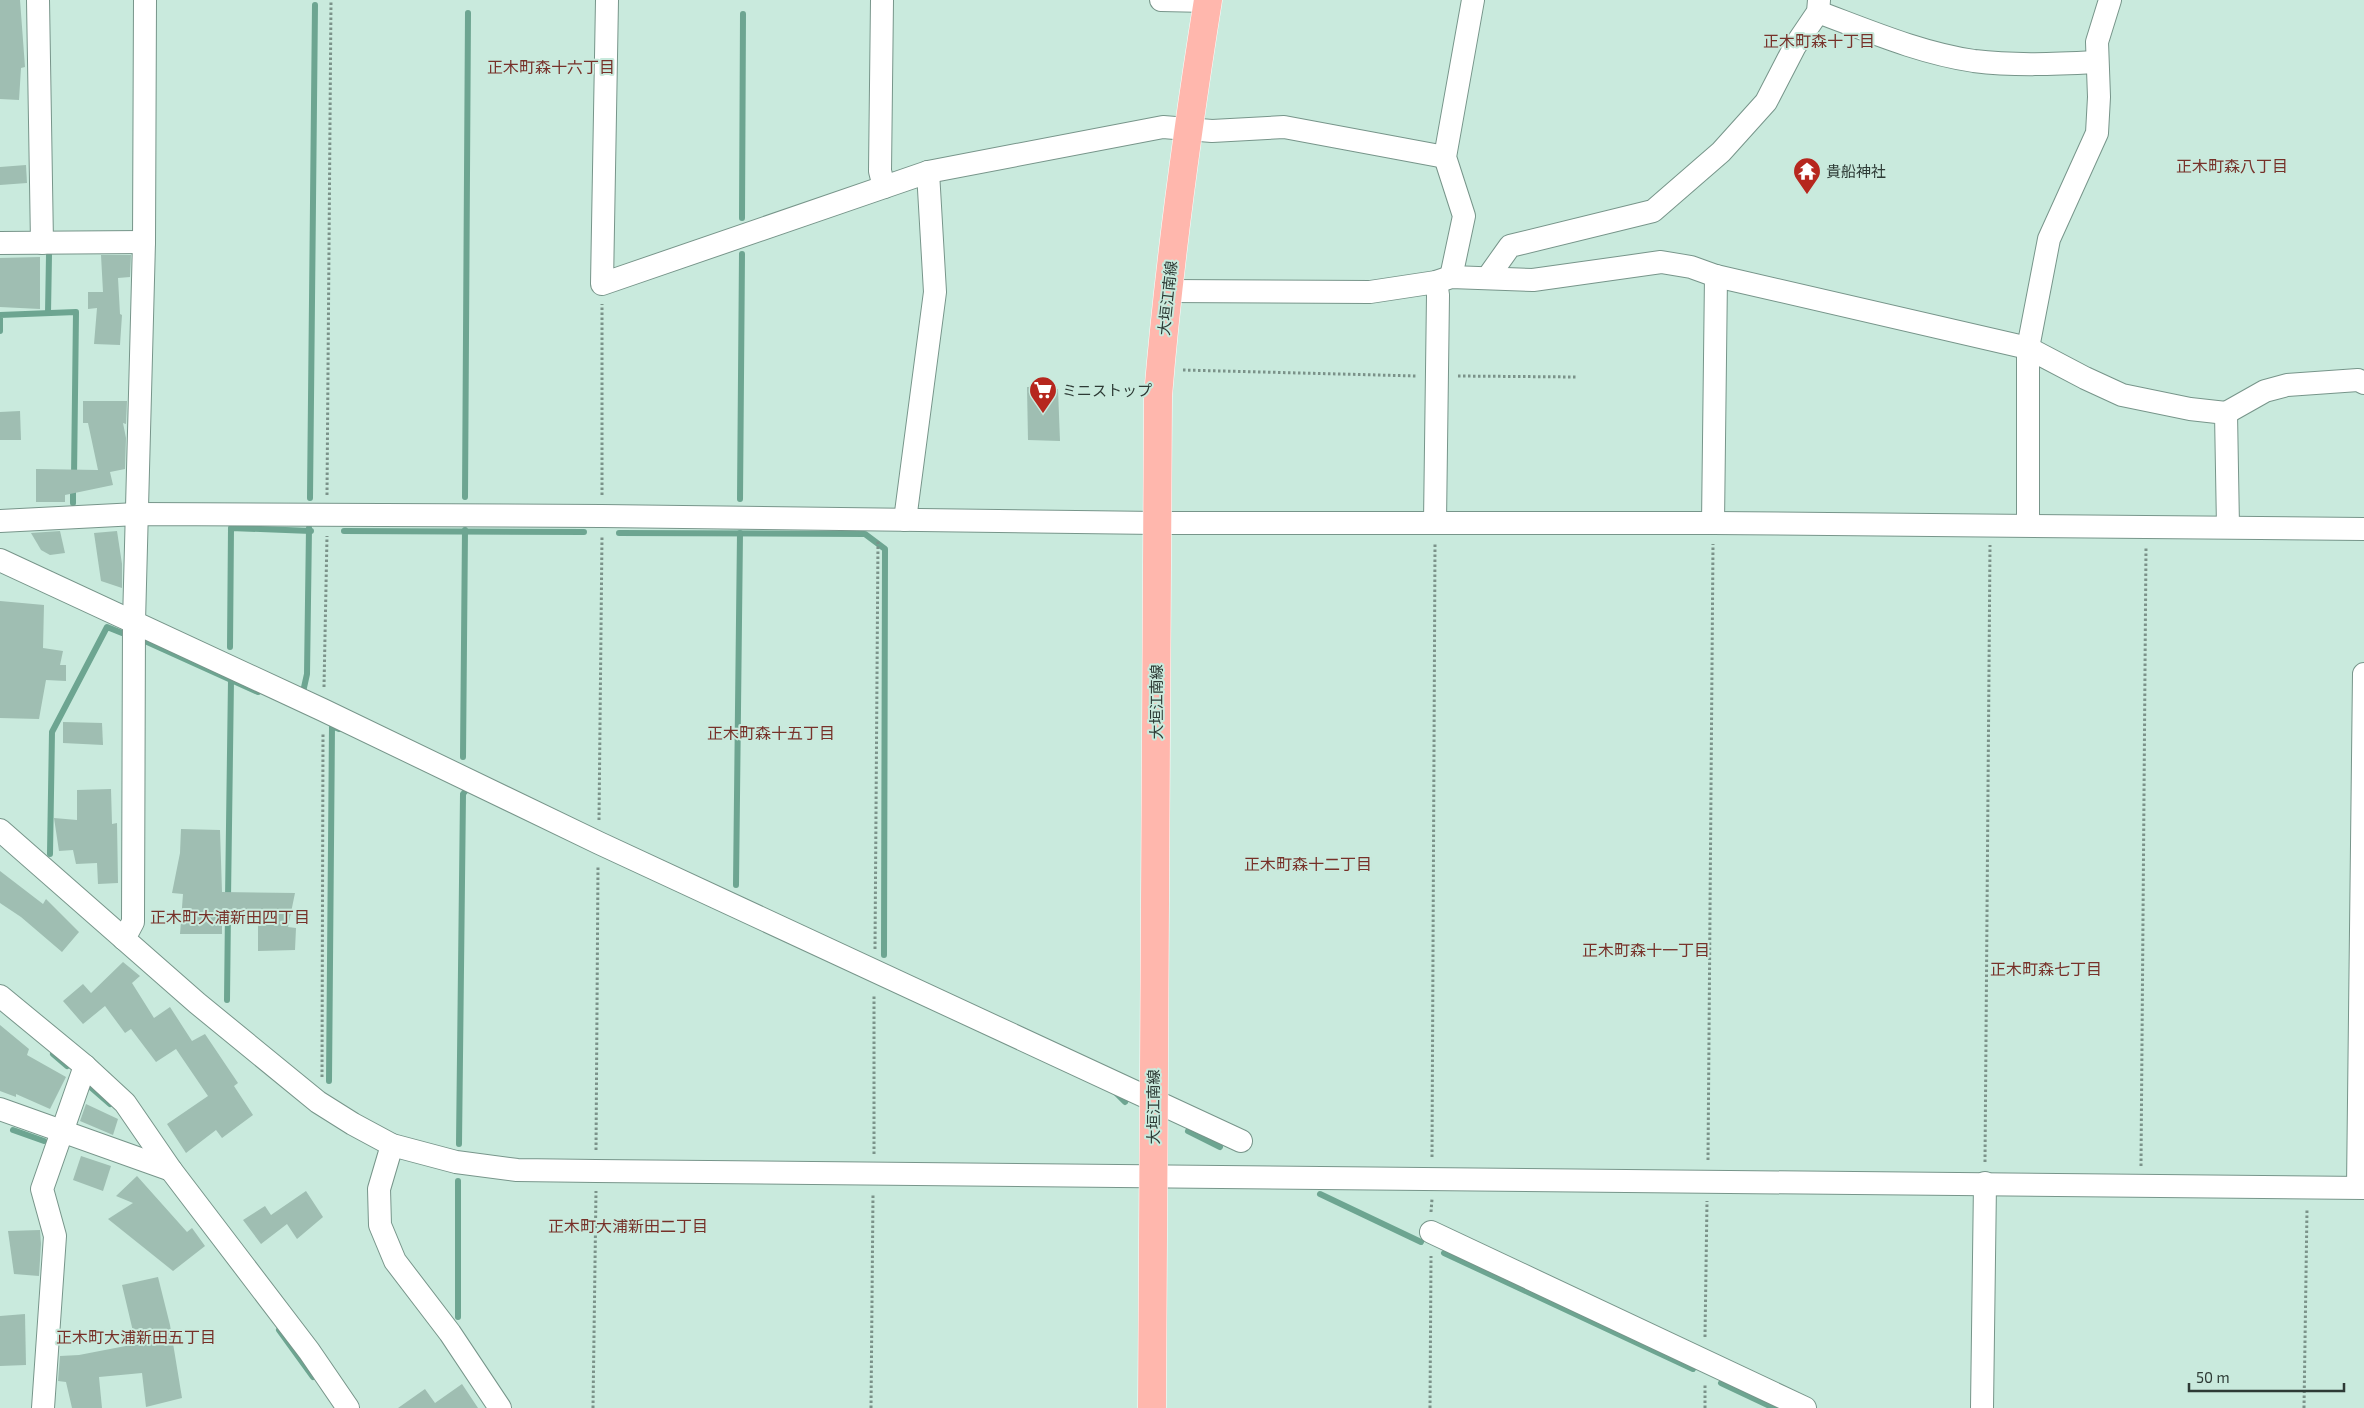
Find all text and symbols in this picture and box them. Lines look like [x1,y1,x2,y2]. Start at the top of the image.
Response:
district label: 正木町森十丁目 [1763,31,1875,50]
district label: 正木町森十六丁目 [487,57,615,76]
temple icon: 貴船神社 [1792,156,1822,195]
district label: 正木町森八丁目 [2176,156,2288,175]
place label: 貴船神社 [1826,162,1886,180]
street label: 大垣江南線 [1154,260,1180,336]
supermarket icon: ミニストップ [1028,375,1058,414]
place label: ミニストップ [1062,381,1152,399]
street label: 大垣江南線 [1147,664,1165,740]
district label: 正木町森十五丁目 [707,723,835,742]
district label: 正木町森十二丁目 [1244,854,1372,873]
district label: 正木町大浦新田四丁目 [150,907,310,926]
district label: 正木町森十一丁目 [1582,940,1710,959]
district label: 正木町森七丁目 [1990,959,2102,978]
street label: 大垣江南線 [1144,1069,1162,1145]
district label: 正木町大浦新田二丁目 [548,1216,708,1235]
district label: 正木町大浦新田五丁目 [56,1327,216,1346]
scale bar [2189,1360,2344,1392]
text: 50 m [2196,1368,2230,1386]

